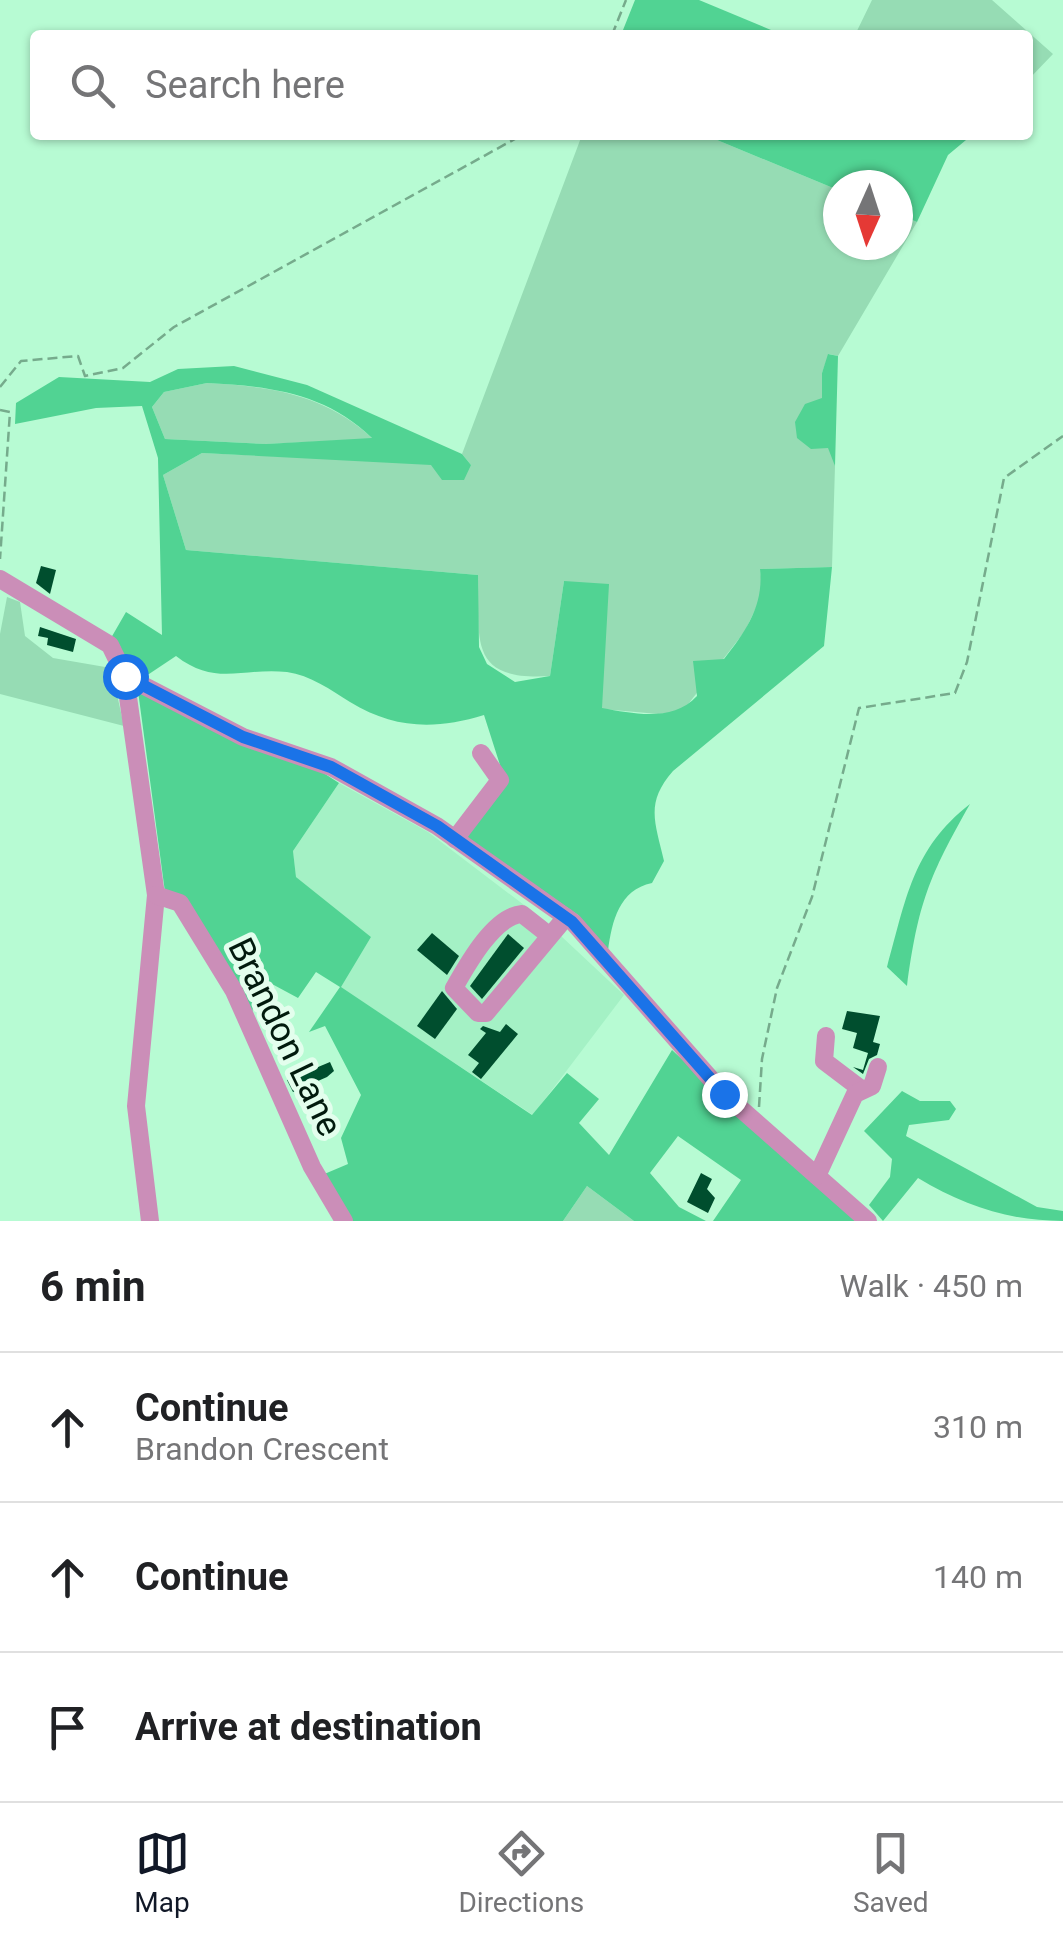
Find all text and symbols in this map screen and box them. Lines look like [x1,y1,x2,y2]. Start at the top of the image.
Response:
search box [30,30,1033,140]
icon: search [65,58,120,113]
text: Search here [145,63,345,107]
north arrow [823,170,913,260]
route start [103,654,149,700]
street label: Brandon Lane [219,931,351,1143]
route end [702,1072,748,1118]
text: 6 min [40,1262,146,1311]
text: Walk · 450 m [840,1267,1023,1305]
text: Continue [135,1386,289,1430]
icon: ahead [40,1400,95,1455]
text: 310 m [933,1408,1023,1446]
text: Brandon Crescent [135,1430,389,1468]
icon: ahead [40,1550,95,1605]
text: Continue [135,1555,289,1599]
text: 140 m [933,1558,1023,1596]
icon: arrive [40,1700,95,1755]
text: Arrive at destination [135,1705,482,1749]
tab: Map [134,1826,190,1919]
tab: Directions [458,1826,584,1919]
tab: Saved [853,1826,929,1919]

